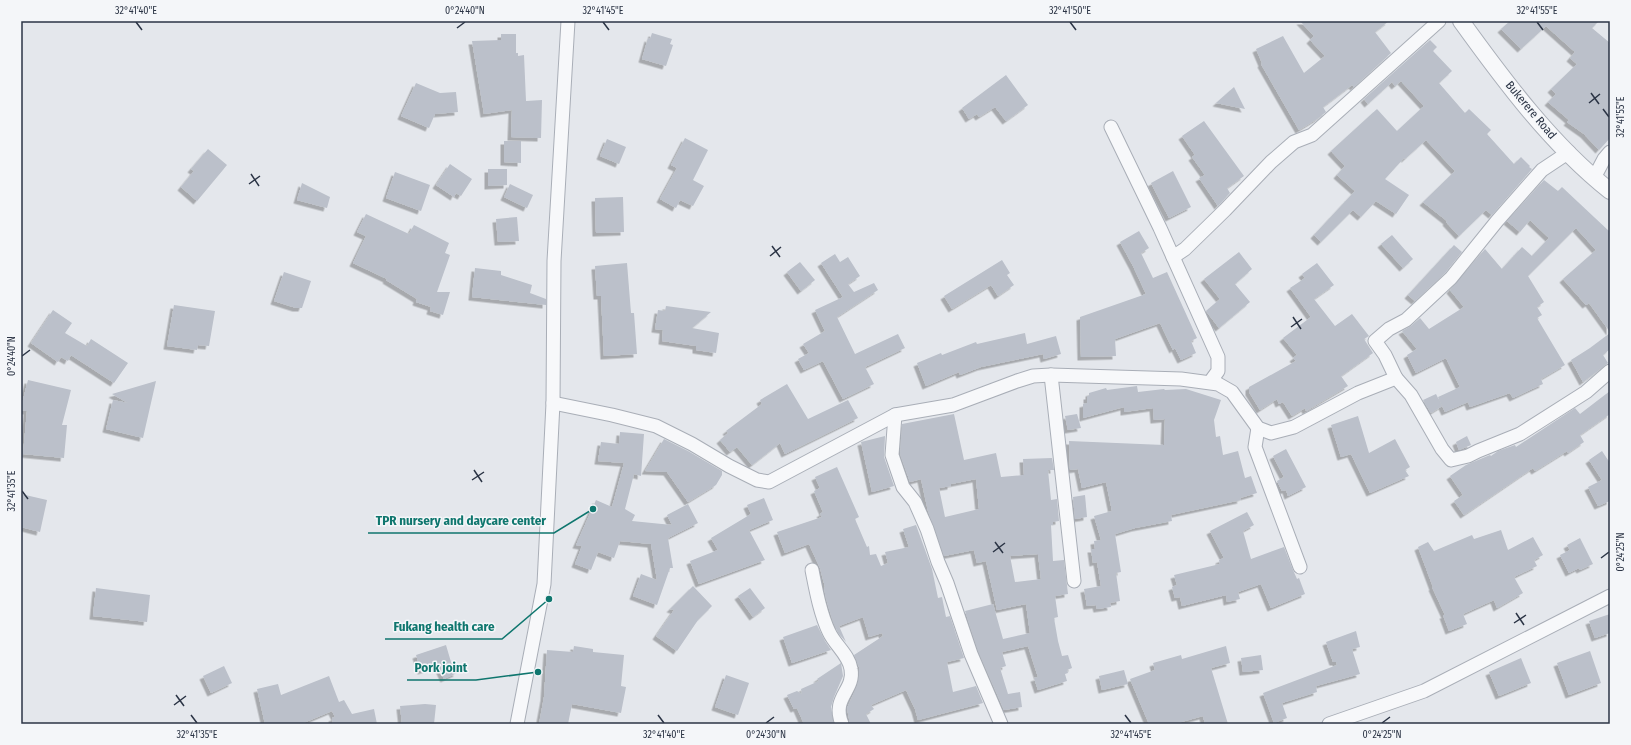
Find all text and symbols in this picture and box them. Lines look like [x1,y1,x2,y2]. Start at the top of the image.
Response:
text: 32°41'40"E [115,5,157,17]
text: 0°24'40"N [445,5,485,17]
text: 32°41'45"E [583,5,624,17]
text: 32°41'50"E [1049,5,1091,17]
text: 32°41'55"E [1516,5,1558,17]
street label: Bukerere Road [1503,78,1559,142]
text: 32°41'55"E [1615,96,1627,138]
text: 0°24'40"N [6,336,18,376]
text: 32°41'35"E [6,470,18,512]
callout: TPR nursery and daycare center [368,508,554,533]
text: TPR nursery and daycare center [376,513,546,528]
text: 0°24'25"N [1615,532,1627,572]
callout: Fukang health care [385,614,502,639]
text: Fukang health care [393,619,495,634]
callout: Pork joint [407,655,476,680]
text: Pork joint [415,660,468,675]
text: 32°41'35"E [176,729,218,741]
text: 32°41'40"E [643,729,685,741]
text: 0°24'30"N [746,729,786,741]
text: 32°41'45"E [1111,729,1152,741]
text: 0°24'25"N [1362,729,1402,741]

